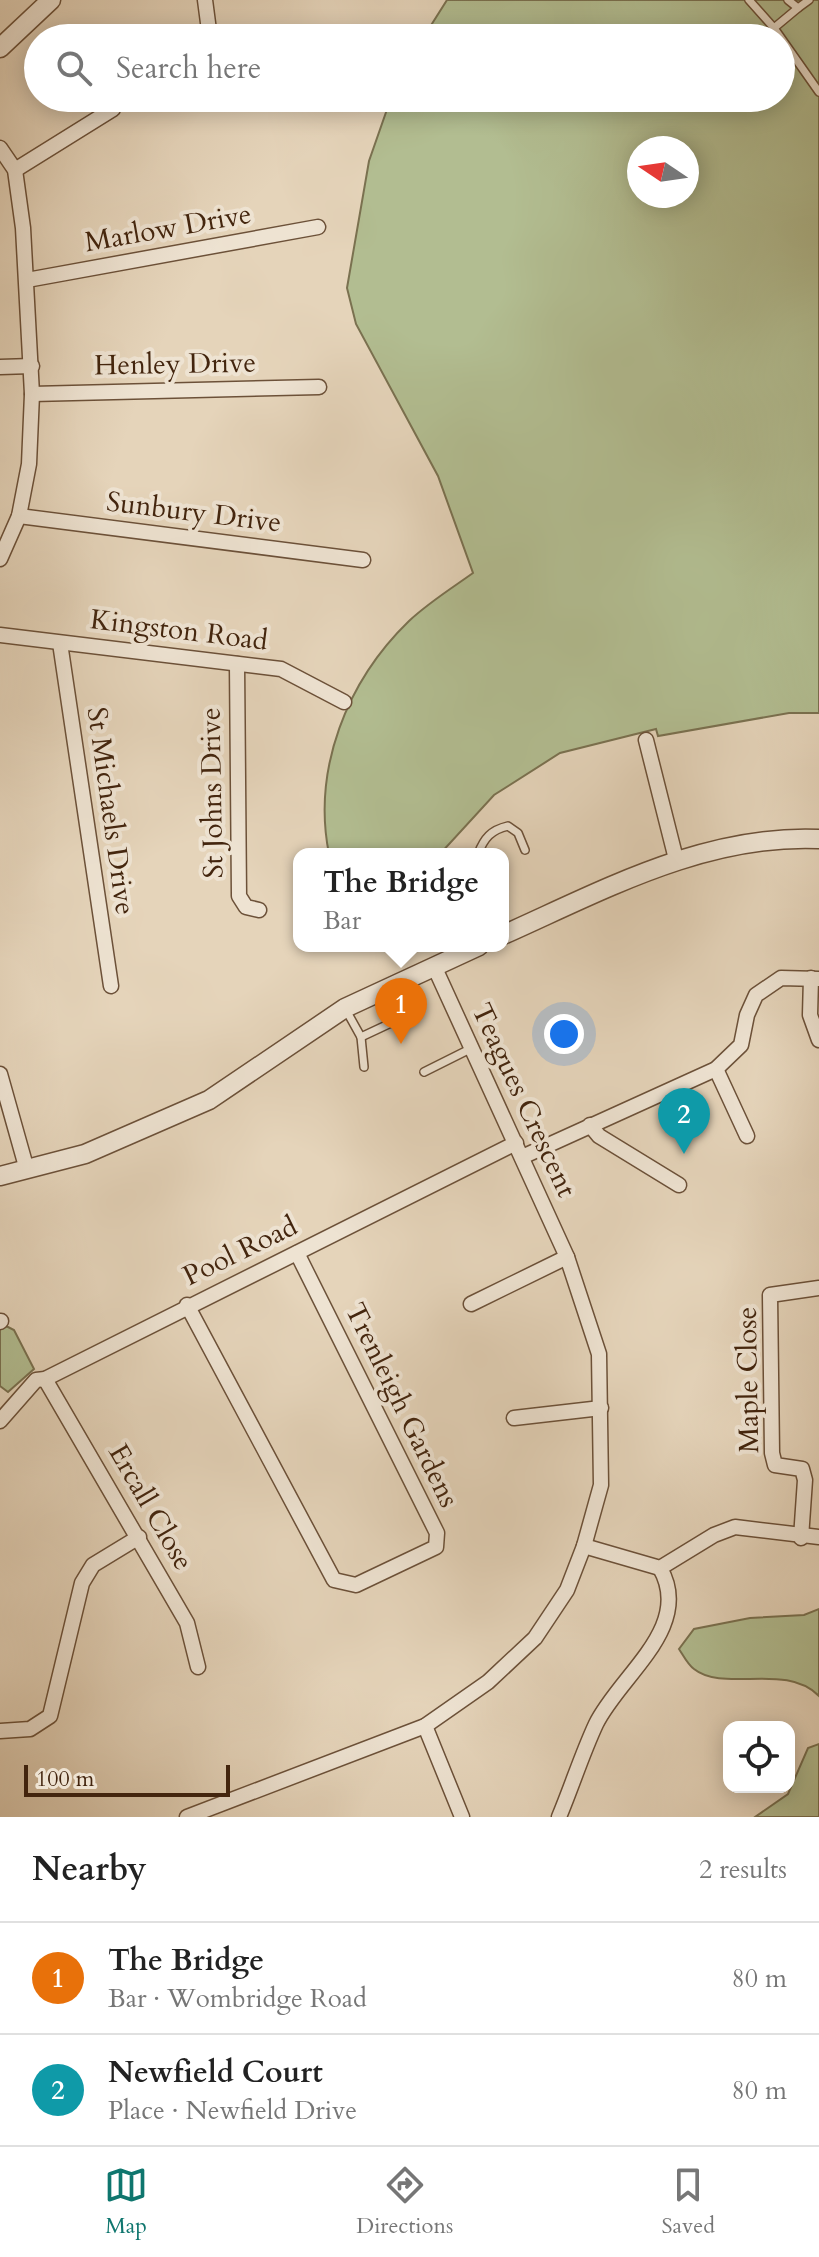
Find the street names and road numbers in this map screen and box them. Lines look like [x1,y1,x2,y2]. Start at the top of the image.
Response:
street label: Marlow Drive [82,195,254,261]
street label: Henley Drive [94,344,256,384]
street label: Sunbury Drive [104,482,284,542]
street label: Kingston Road [88,600,270,660]
street label: St Michaels Drive [78,705,144,917]
street label: St Johns Drive [192,707,232,879]
street label: Teagues Crescent [462,997,586,1203]
street label: Pool Road [176,1207,304,1295]
street label: Trenleigh Gardens [336,1296,468,1514]
street label: Maple Close [728,1306,768,1454]
street label: Ercall Close [100,1437,202,1577]

